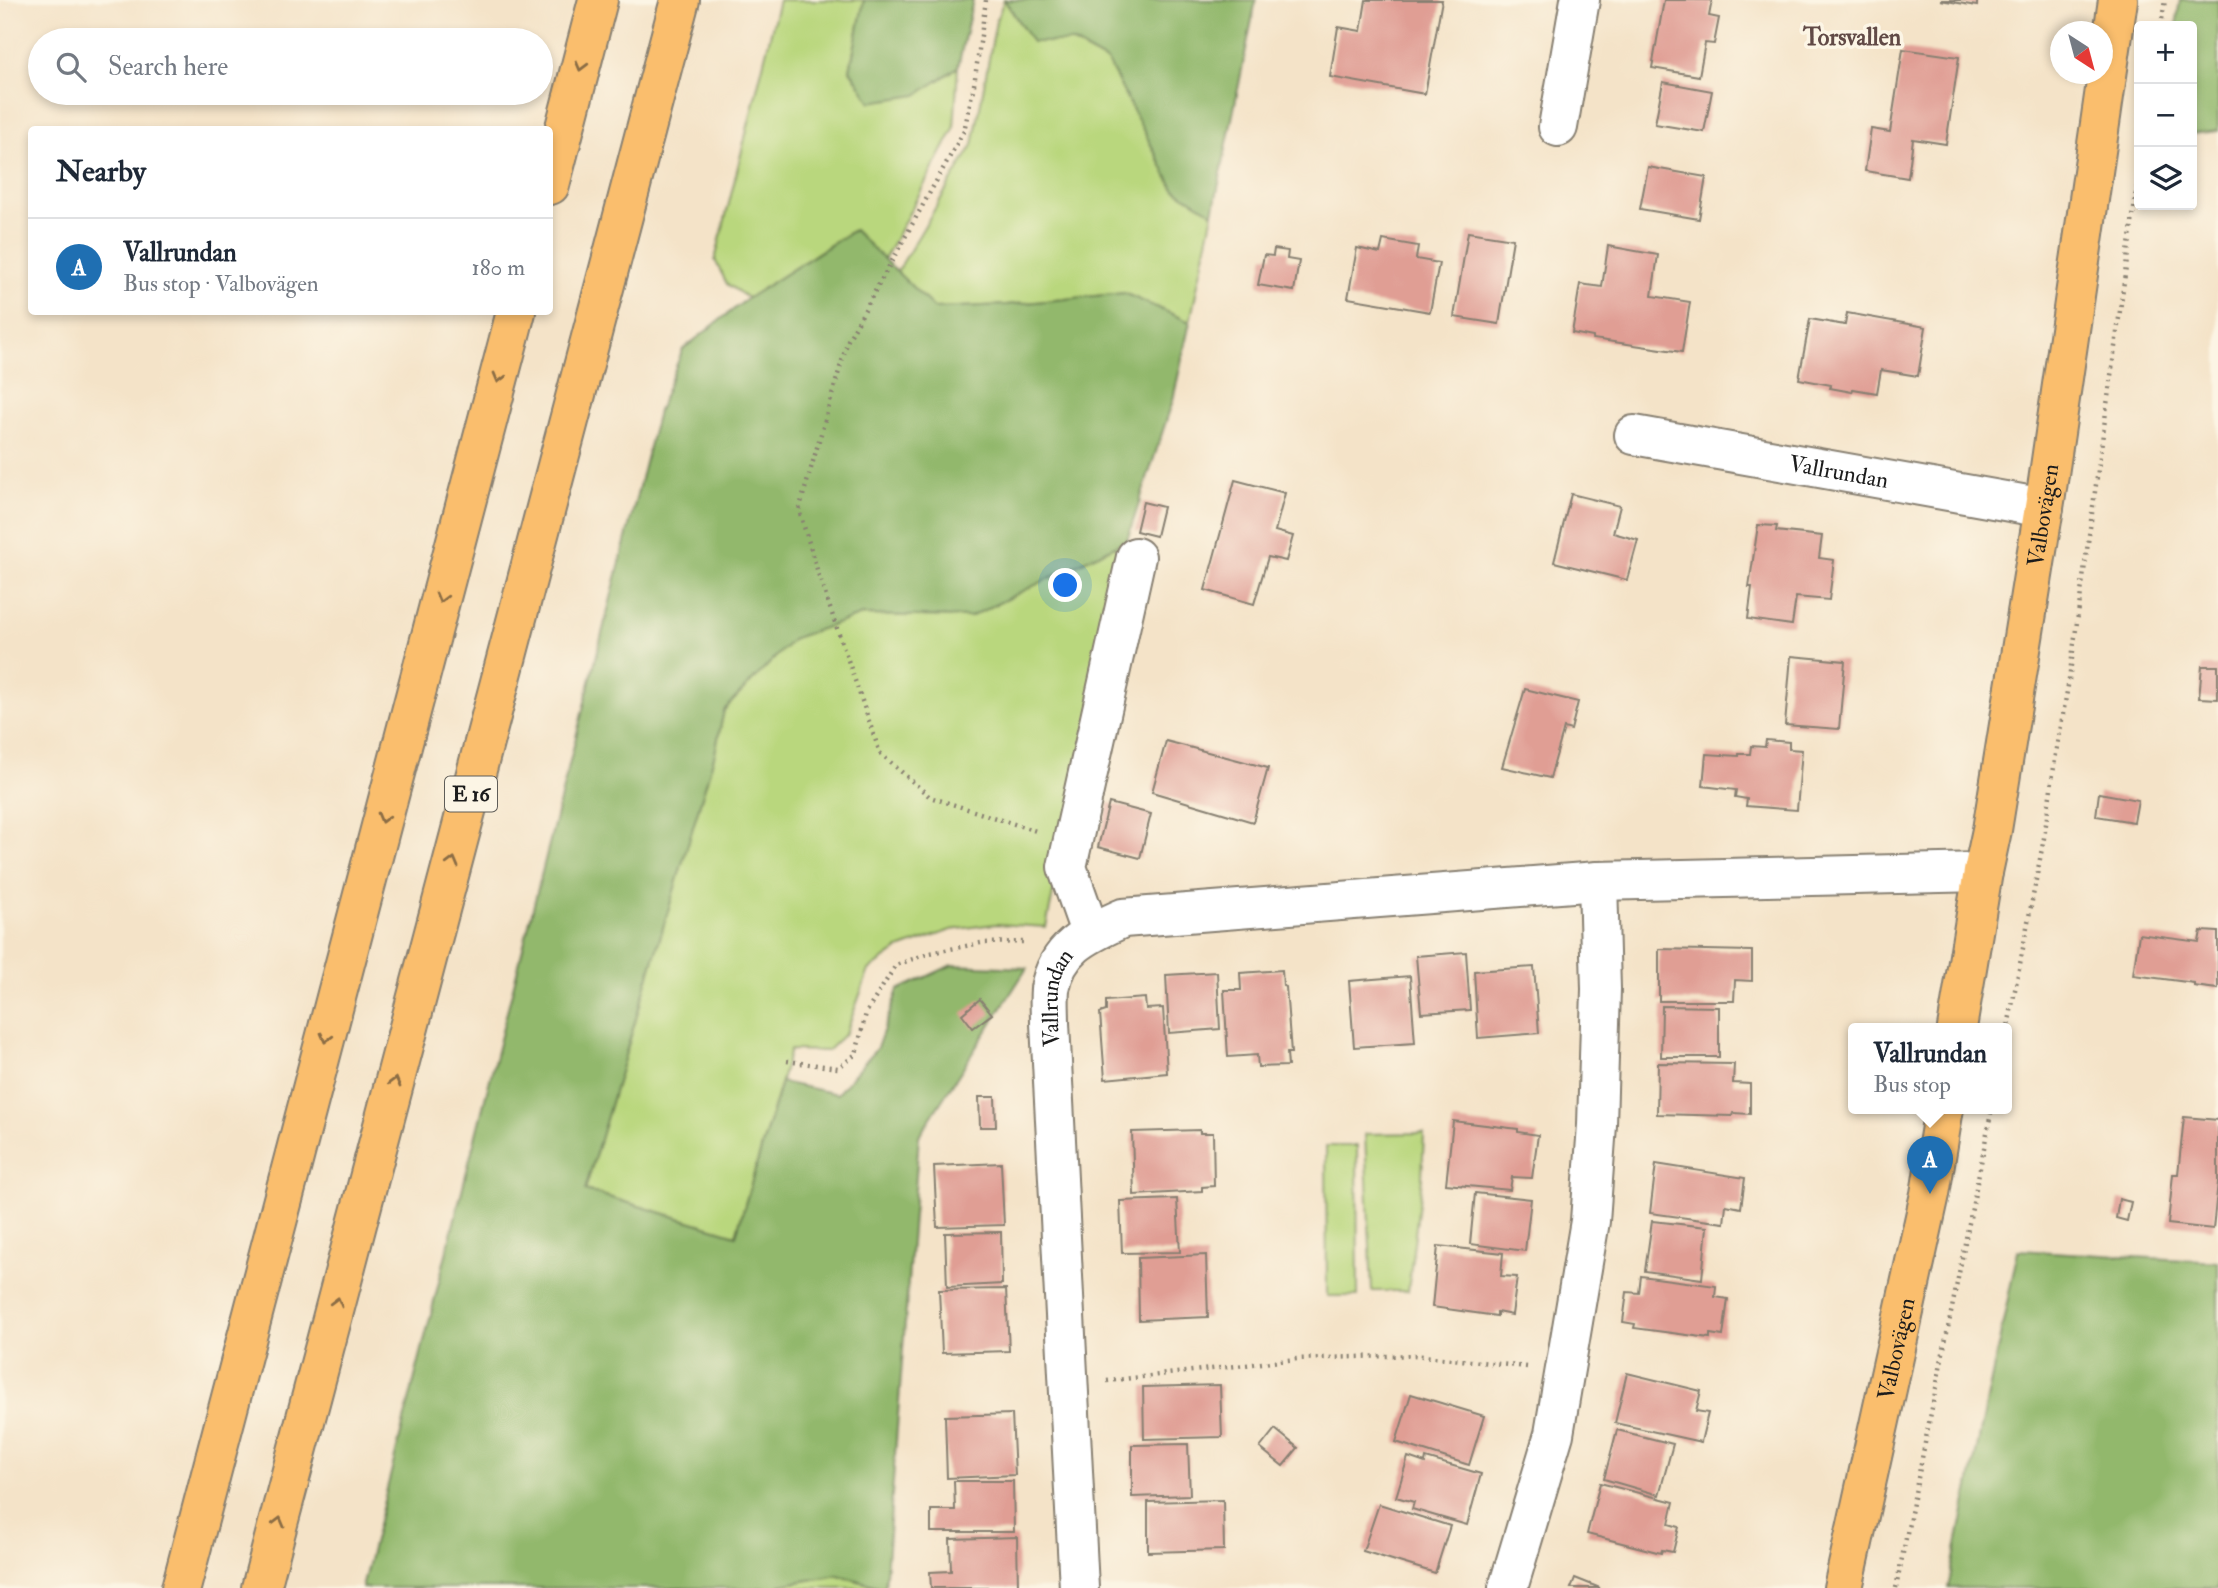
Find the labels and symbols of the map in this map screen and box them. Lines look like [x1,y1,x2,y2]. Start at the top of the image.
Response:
north arrow [2050,21,2113,84]
district label: Torsvallen [1802,22,1902,53]
one-way arrow [575,60,589,72]
one-way arrow [493,371,507,383]
street label: Vallrundan [1787,449,1891,495]
street label: Valbovägen [2021,462,2065,569]
your location [1048,568,1082,602]
one-way arrow [435,591,449,603]
road number: E 16 [445,776,497,812]
one-way arrow [377,811,391,823]
one-way arrow [445,856,459,868]
street label: Vallrundan [1035,942,1080,1048]
one-way arrow [319,1031,334,1043]
one-way arrow [387,1076,401,1088]
pin: A [1907,1136,1953,1194]
street label: Valbovägen [1871,1295,1922,1403]
one-way arrow [329,1296,343,1308]
one-way arrow [271,1516,285,1528]

